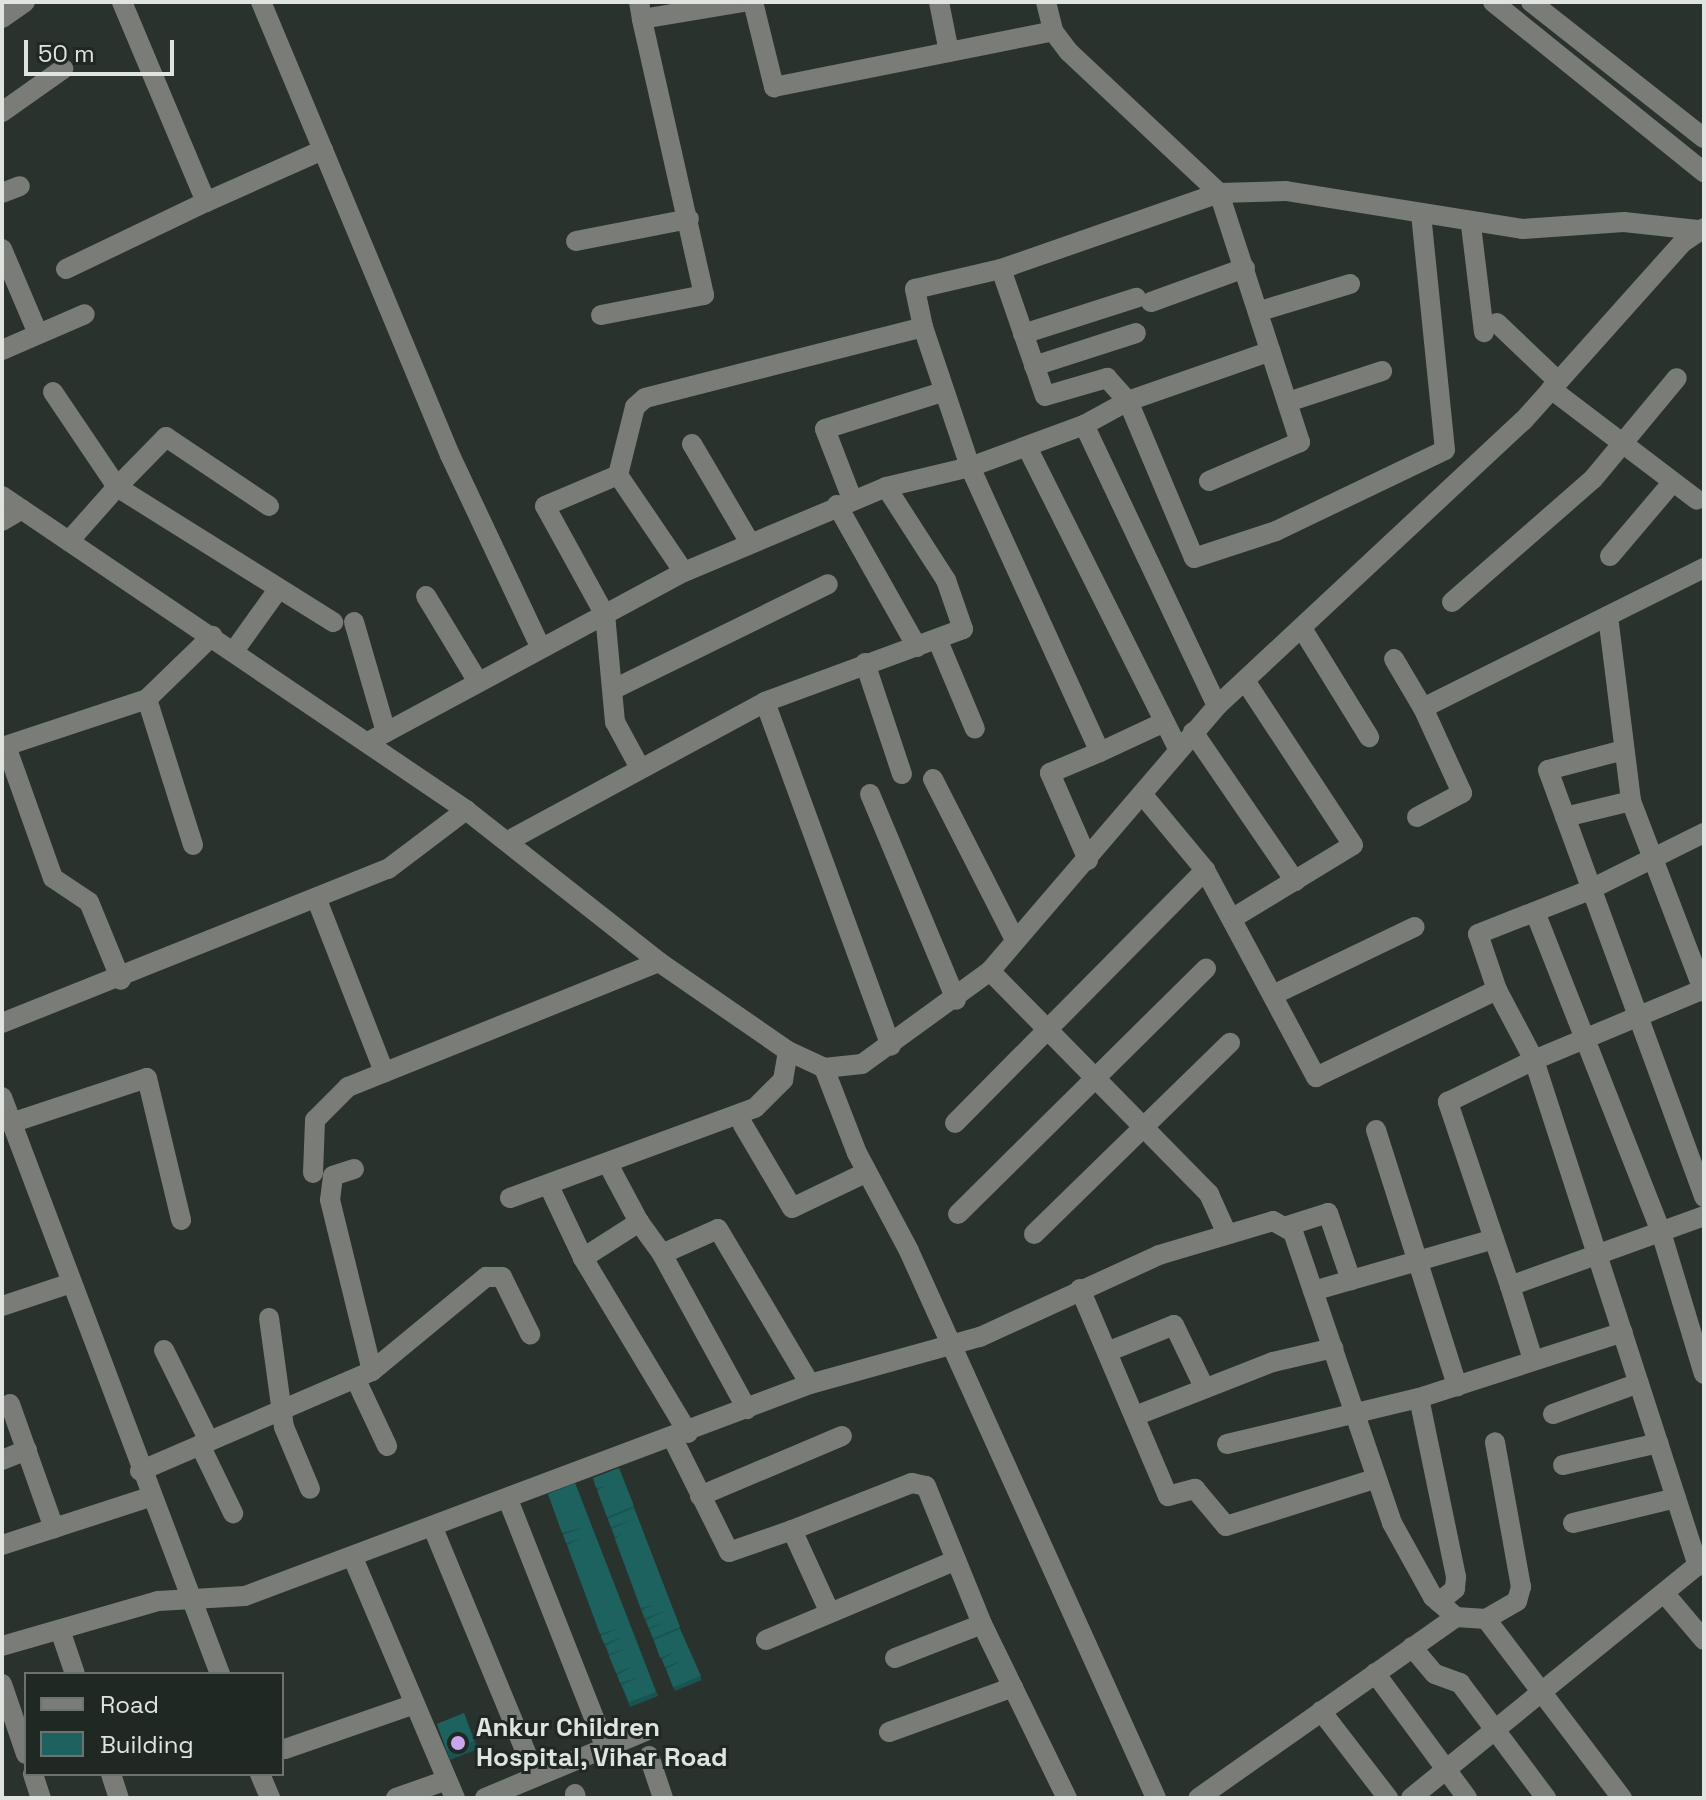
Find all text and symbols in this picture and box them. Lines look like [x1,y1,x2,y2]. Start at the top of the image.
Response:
scale bar [28,24,178,74]
text: 50 m [38,38,95,69]
legend [24,1672,284,1776]
text: Road [100,1689,159,1720]
place label: Ankur Children Hospital, Vihar Road [476,1712,729,1774]
text: Building [100,1729,194,1760]
marker: Ankur Children Hospital, Vihar Road [447,1732,469,1754]

